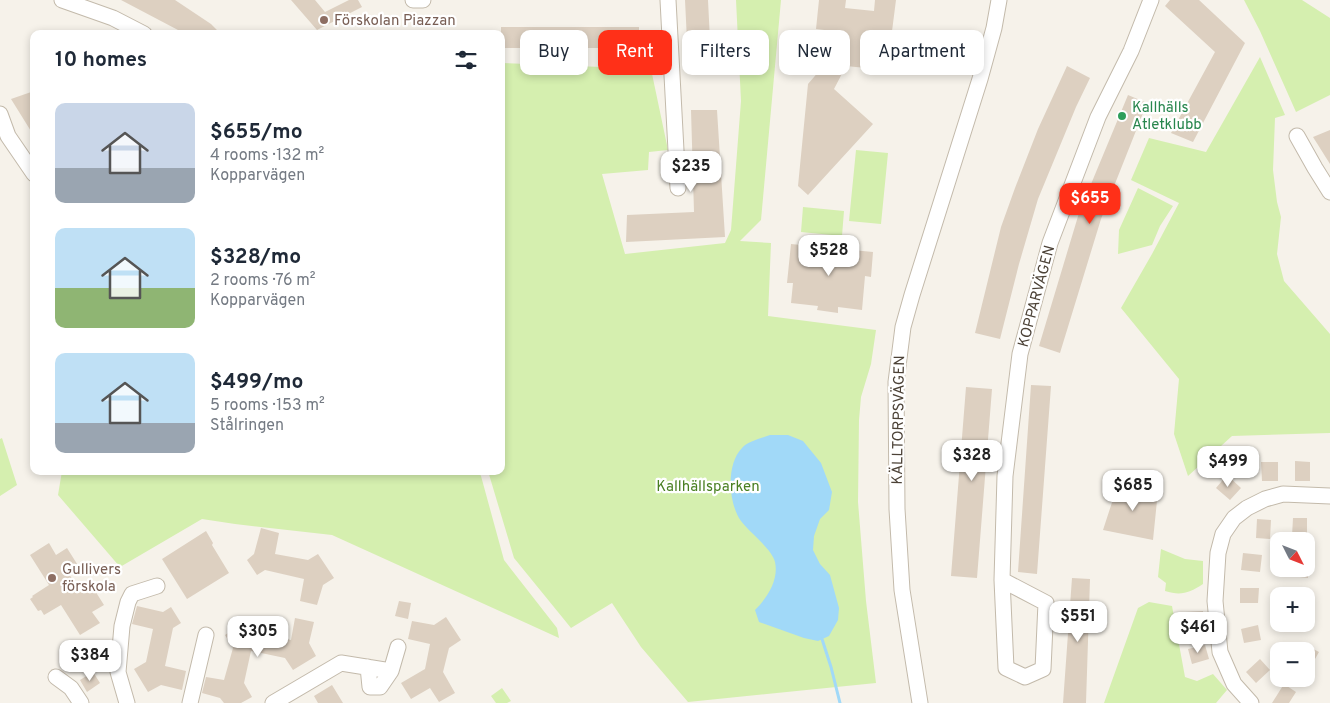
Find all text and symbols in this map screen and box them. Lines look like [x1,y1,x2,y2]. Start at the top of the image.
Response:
place label: Förskolan Piazzan [334,12,456,31]
marker: Förskolan Piazzan [318,14,330,26]
chip: Buy [520,30,588,75]
chip: Rent [598,30,672,75]
chip: Filters [682,30,769,75]
chip: New [779,30,850,75]
chip: Apartment [860,30,984,75]
icon: filters [452,46,480,74]
text: 10 homes [55,47,147,74]
place label: Kallhälls Atletklubb [1132,99,1202,135]
marker: Kallhälls Atletklubb [1116,110,1128,122]
text: $655/mo [210,119,303,146]
icon: home [95,123,155,183]
text: 4 rooms · 132 m² [210,146,324,166]
pin: $235 [661,150,721,193]
text: $235 [672,157,710,177]
text: Kopparvägen [210,166,305,186]
pin: $655 [1060,182,1120,225]
text: $655 [1070,189,1110,209]
pin: $528 [799,234,859,277]
text: $528 [809,241,849,261]
street label: KOPPARVÄGEN [1014,243,1060,349]
text: $328/mo [210,244,301,271]
icon: home [95,248,155,308]
text: 2 rooms · 76 m² [210,271,316,291]
text: Kopparvägen [210,291,305,311]
street label: KÄLLTORPSVÄGEN [888,355,910,485]
text: $499/mo [210,369,303,396]
icon: home [95,373,155,433]
text: 5 rooms · 153 m² [210,396,325,416]
text: Stålringen [210,416,284,436]
pin: $328 [942,440,1002,482]
text: $328 [953,446,991,466]
pin: $499 [1198,446,1258,488]
text: $499 [1208,452,1248,472]
pin: $685 [1103,470,1163,512]
text: $685 [1113,476,1153,496]
park label: Kallhällsparken [656,478,760,497]
north arrow [1270,532,1315,578]
map controls [1270,532,1315,687]
place label: Gullivers förskola [62,561,121,597]
marker: Gullivers förskola [46,572,58,584]
button: + [1270,587,1315,632]
pin: $551 [1048,600,1108,643]
text: $551 [1060,607,1096,627]
pin: $461 [1168,612,1228,654]
pin: $305 [228,616,288,658]
text: $461 [1180,618,1216,638]
text: $305 [238,622,278,642]
pin: $384 [60,640,120,682]
button: − [1270,642,1315,687]
text: $384 [70,646,110,666]

